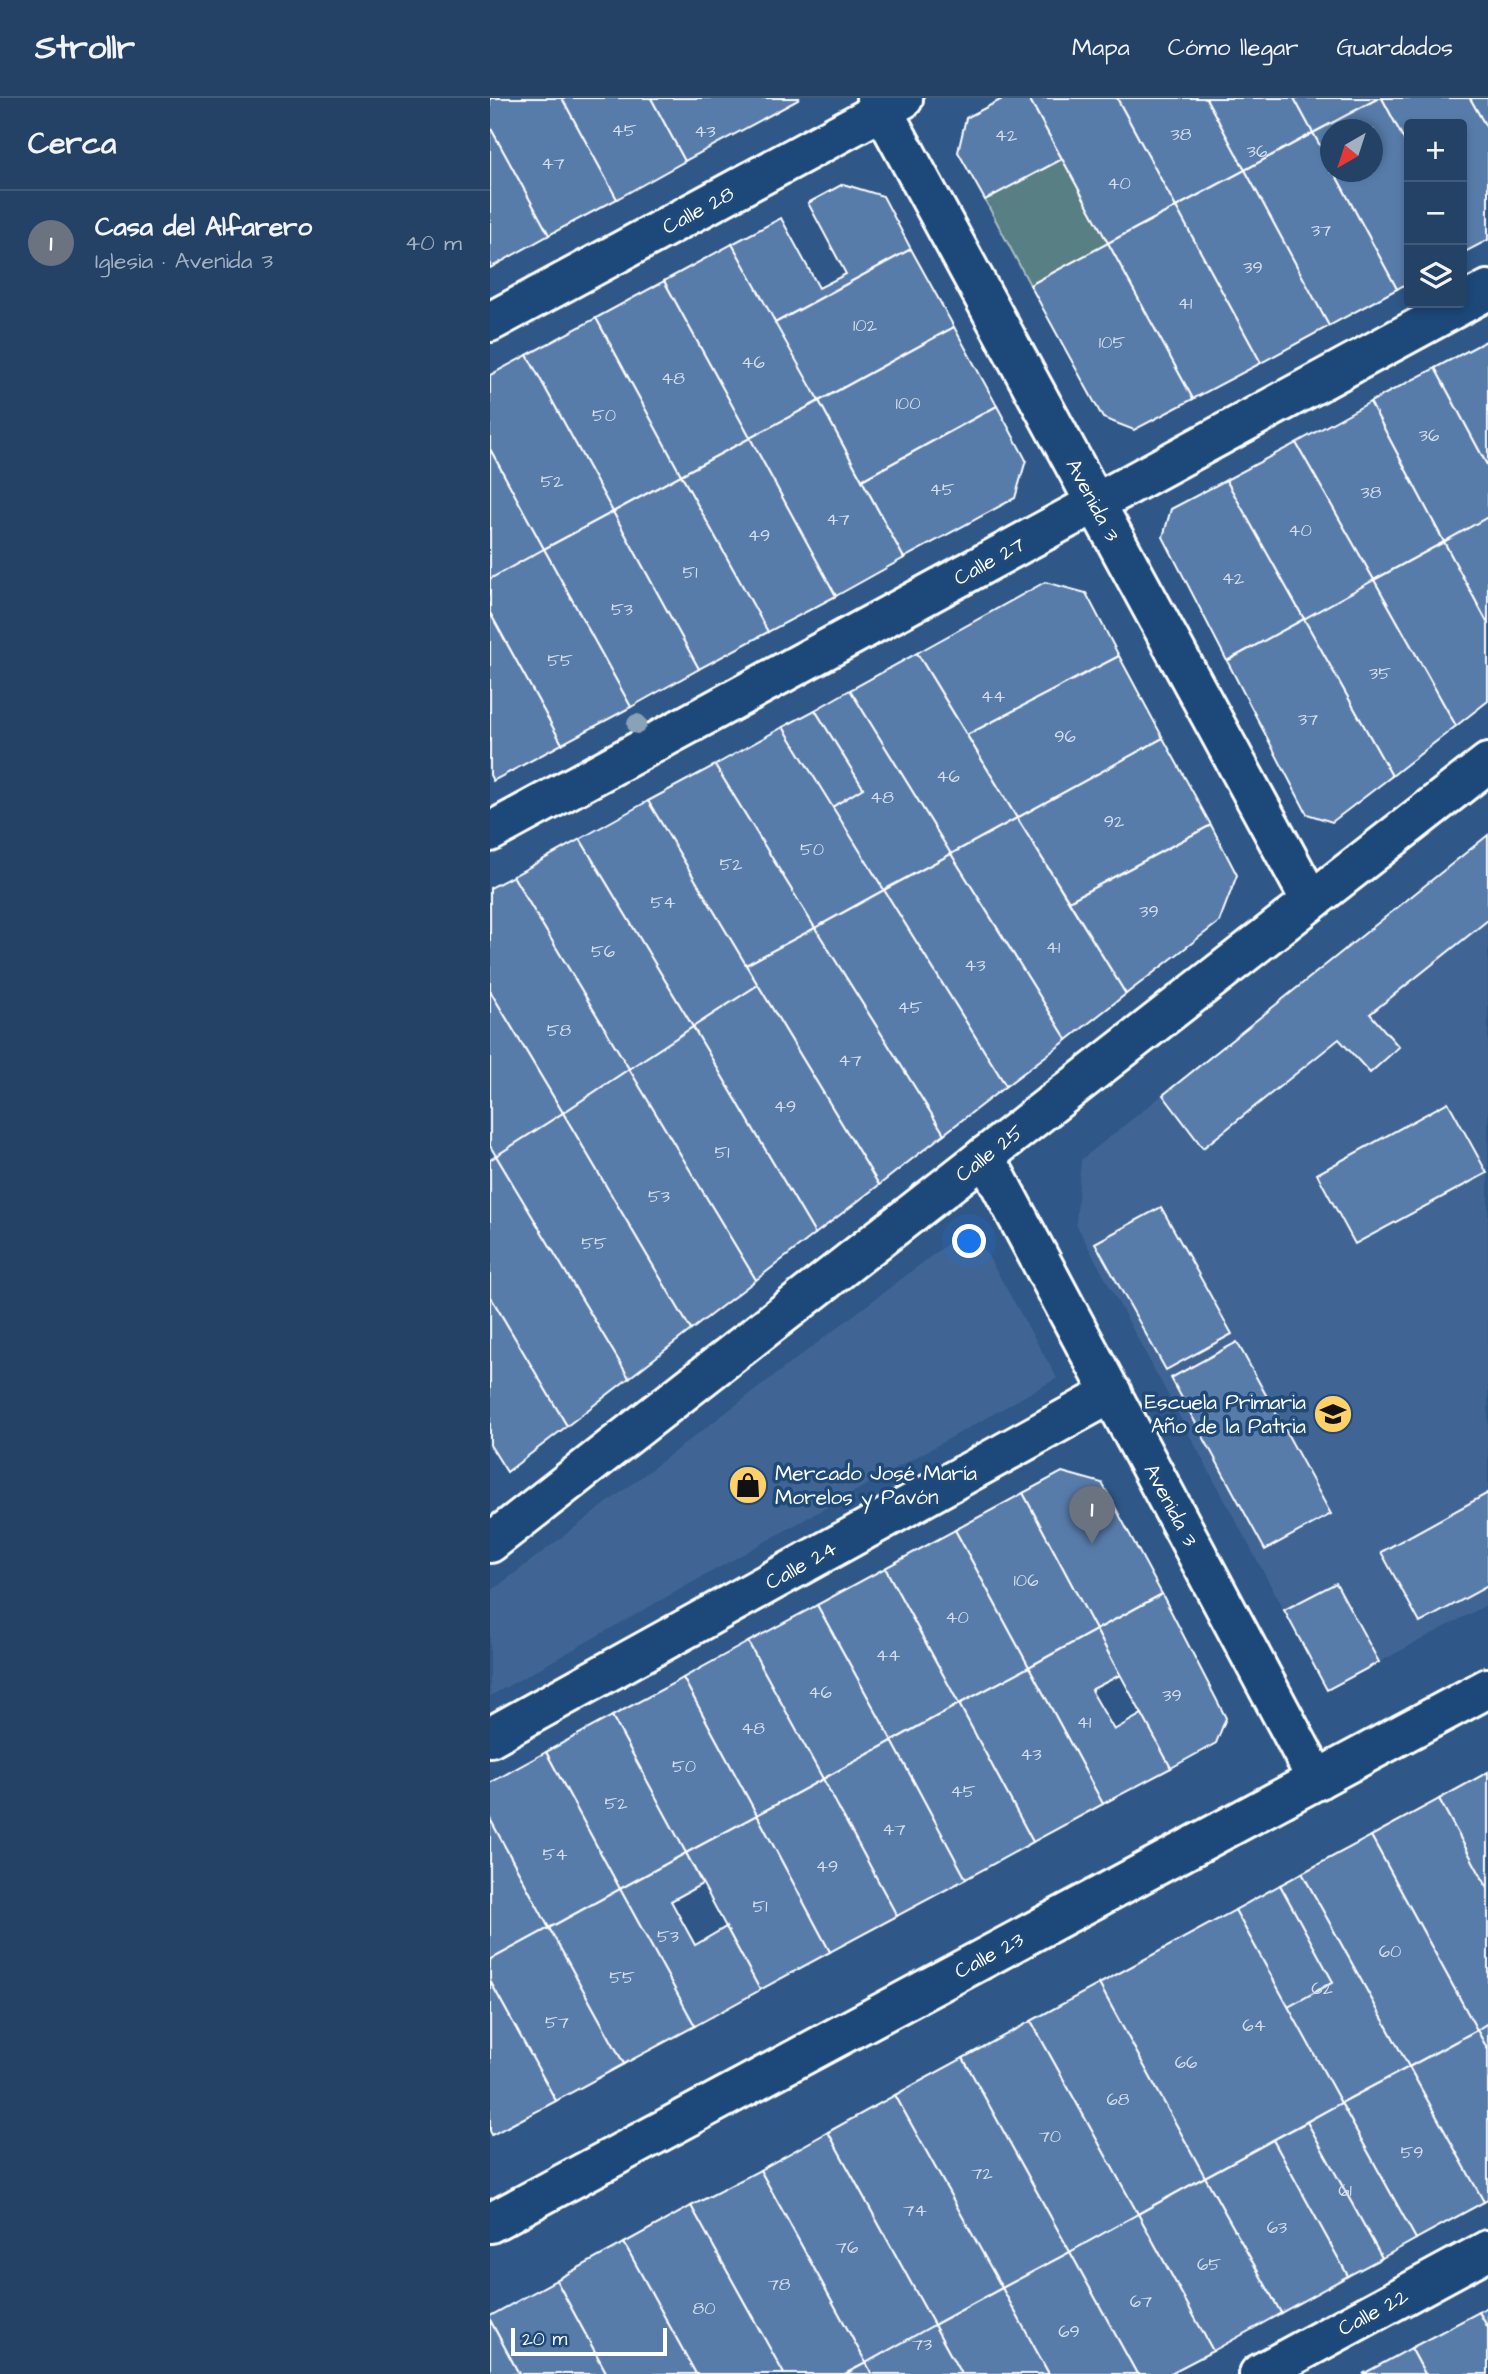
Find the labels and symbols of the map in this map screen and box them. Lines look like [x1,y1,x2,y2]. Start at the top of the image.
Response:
house number: 45 [612,118,637,143]
house number: 43 [694,119,716,144]
north arrow [1320,119,1383,182]
house number: 38 [1171,122,1192,147]
house number: 42 [995,123,1018,148]
house number: 36 [1247,139,1267,164]
house number: 47 [541,151,565,176]
house number: 40 [1107,171,1131,196]
street label: Calle 28 [657,179,740,241]
house number: 37 [1311,218,1331,243]
house number: 39 [1243,255,1263,280]
house number: 41 [1178,291,1192,316]
house number: 102 [853,313,878,338]
house number: 105 [1099,330,1125,355]
house number: 46 [741,350,765,375]
house number: 48 [661,366,685,391]
house number: 100 [895,391,921,416]
house number: 50 [592,403,616,428]
house number: 36 [1419,423,1439,448]
street label: Avenida 3 [1059,454,1127,547]
house number: 52 [540,469,564,494]
house number: 45 [930,477,955,502]
house number: 38 [1361,480,1382,505]
house number: 47 [826,507,850,532]
house number: 40 [1288,518,1312,543]
house number: 49 [748,523,770,548]
street label: Calle 27 [949,530,1030,593]
house number: 51 [682,560,698,585]
house number: 42 [1222,566,1245,591]
house number: 53 [611,597,633,622]
house number: 55 [547,648,573,673]
house number: 35 [1369,661,1391,686]
house number: 44 [981,684,1005,709]
house number: 37 [1298,707,1318,732]
house number: 96 [1054,724,1076,749]
house number: 46 [936,764,960,789]
house number: 48 [870,785,894,810]
house number: 92 [1104,809,1125,834]
house number: 50 [800,837,824,862]
house number: 52 [719,852,743,877]
house number: 54 [651,890,676,915]
house number: 39 [1139,899,1159,924]
house number: 41 [1046,935,1060,960]
house number: 56 [591,939,615,964]
house number: 43 [964,953,986,978]
house number: 45 [898,995,923,1020]
house number: 58 [547,1018,572,1043]
house number: 47 [838,1048,862,1073]
house number: 49 [774,1094,796,1119]
street label: Calle 25 [949,1118,1029,1189]
house number: 51 [714,1140,730,1165]
house number: 53 [648,1184,670,1209]
your location [952,1224,986,1258]
house number: 55 [581,1231,607,1256]
place label: Escuela Primaria Año de la Patria [1145,1388,1306,1441]
school or university icon: Escuela Primaria Año de la Patria [1312,1393,1354,1435]
place label: Mercado José María Morelos y Pavón [775,1459,977,1514]
street label: Avenida 3 [1137,1459,1205,1552]
shop icon: Mercado José María Morelos y Pavón [727,1464,769,1506]
pin: 1 [1069,1486,1115,1544]
street label: Calle 24 [760,1534,842,1597]
house number: 106 [1014,1568,1038,1593]
house number: 40 [945,1605,969,1630]
house number: 44 [876,1643,900,1668]
house number: 46 [808,1680,832,1705]
house number: 39 [1162,1683,1182,1708]
house number: 41 [1077,1710,1091,1735]
house number: 48 [741,1716,765,1741]
house number: 43 [1020,1742,1042,1767]
house number: 50 [672,1754,696,1779]
house number: 45 [951,1779,976,1804]
house number: 52 [604,1791,628,1816]
house number: 47 [882,1817,906,1842]
house number: 54 [543,1842,568,1867]
house number: 49 [816,1854,838,1879]
house number: 51 [752,1894,768,1919]
house number: 53 [657,1924,679,1949]
street label: Calle 23 [949,1925,1029,1986]
house number: 60 [1379,1939,1401,1964]
house number: 55 [609,1965,635,1990]
house number: 62 [1311,1976,1333,2001]
house number: 57 [545,2010,569,2035]
house number: 64 [1242,2013,1266,2038]
house number: 66 [1175,2050,1197,2075]
house number: 68 [1107,2087,1130,2112]
house number: 70 [1039,2124,1061,2149]
house number: 59 [1401,2140,1424,2165]
house number: 72 [971,2161,993,2186]
house number: 61 [1338,2178,1352,2203]
house number: 74 [903,2198,927,2223]
house number: 63 [1267,2215,1287,2240]
house number: 76 [836,2235,858,2260]
house number: 65 [1197,2252,1221,2277]
house number: 78 [768,2272,791,2297]
street label: Calle 22 [1333,2282,1414,2343]
house number: 67 [1130,2289,1152,2314]
house number: 80 [692,2296,716,2321]
house number: 69 [1058,2319,1080,2344]
scale bar [511,2325,667,2357]
house number: 73 [912,2332,932,2357]

